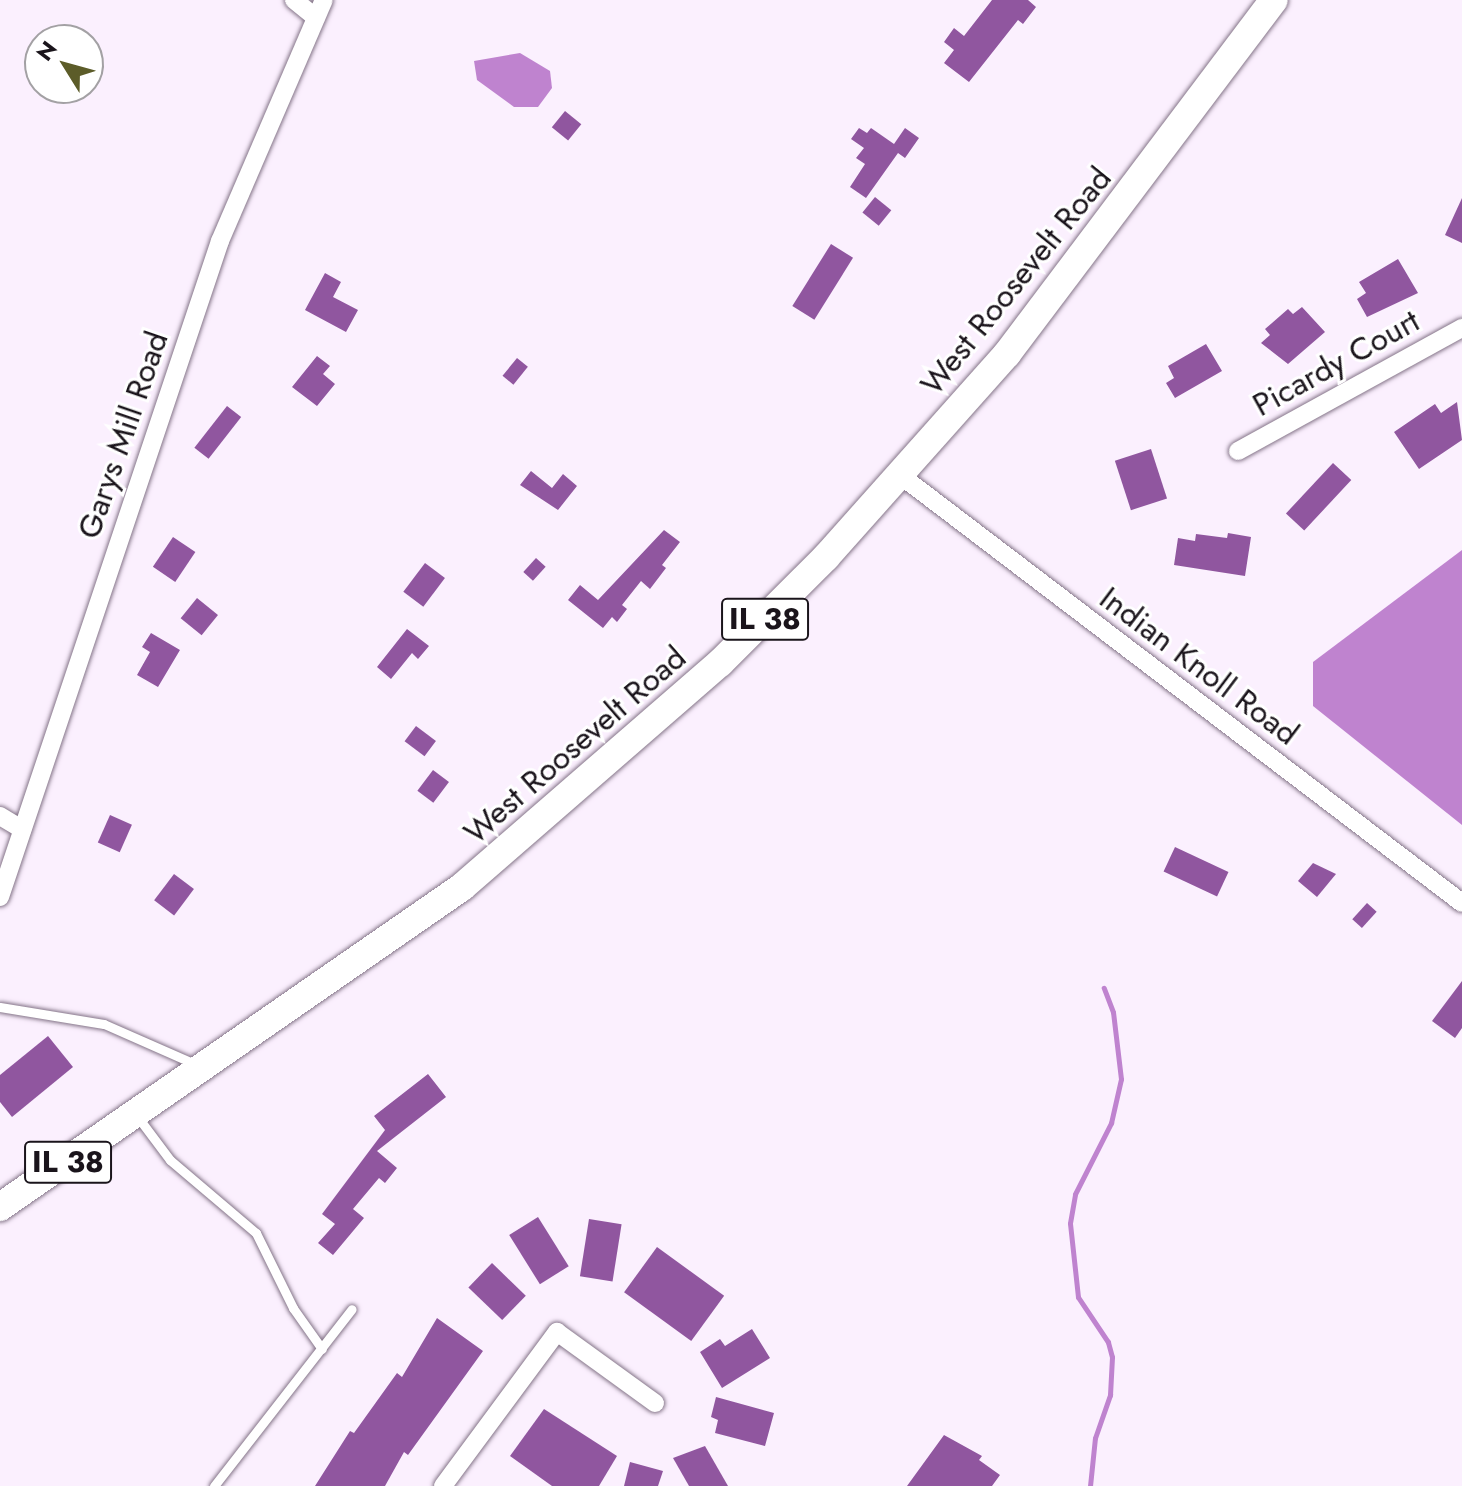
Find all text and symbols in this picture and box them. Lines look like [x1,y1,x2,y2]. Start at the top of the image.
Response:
north arrow [24,24,104,104]
text: N [28,34,64,67]
street label: West Roosevelt Road [913,160,1119,402]
street label: Picardy Court [1246,302,1426,424]
street label: Garys Mill Road [70,326,176,544]
street label: Indian Knoll Road [1092,579,1306,753]
road number: IL 38 [721,593,809,645]
street label: West Roosevelt Road [456,638,694,852]
road number: IL 38 [24,1136,112,1188]

